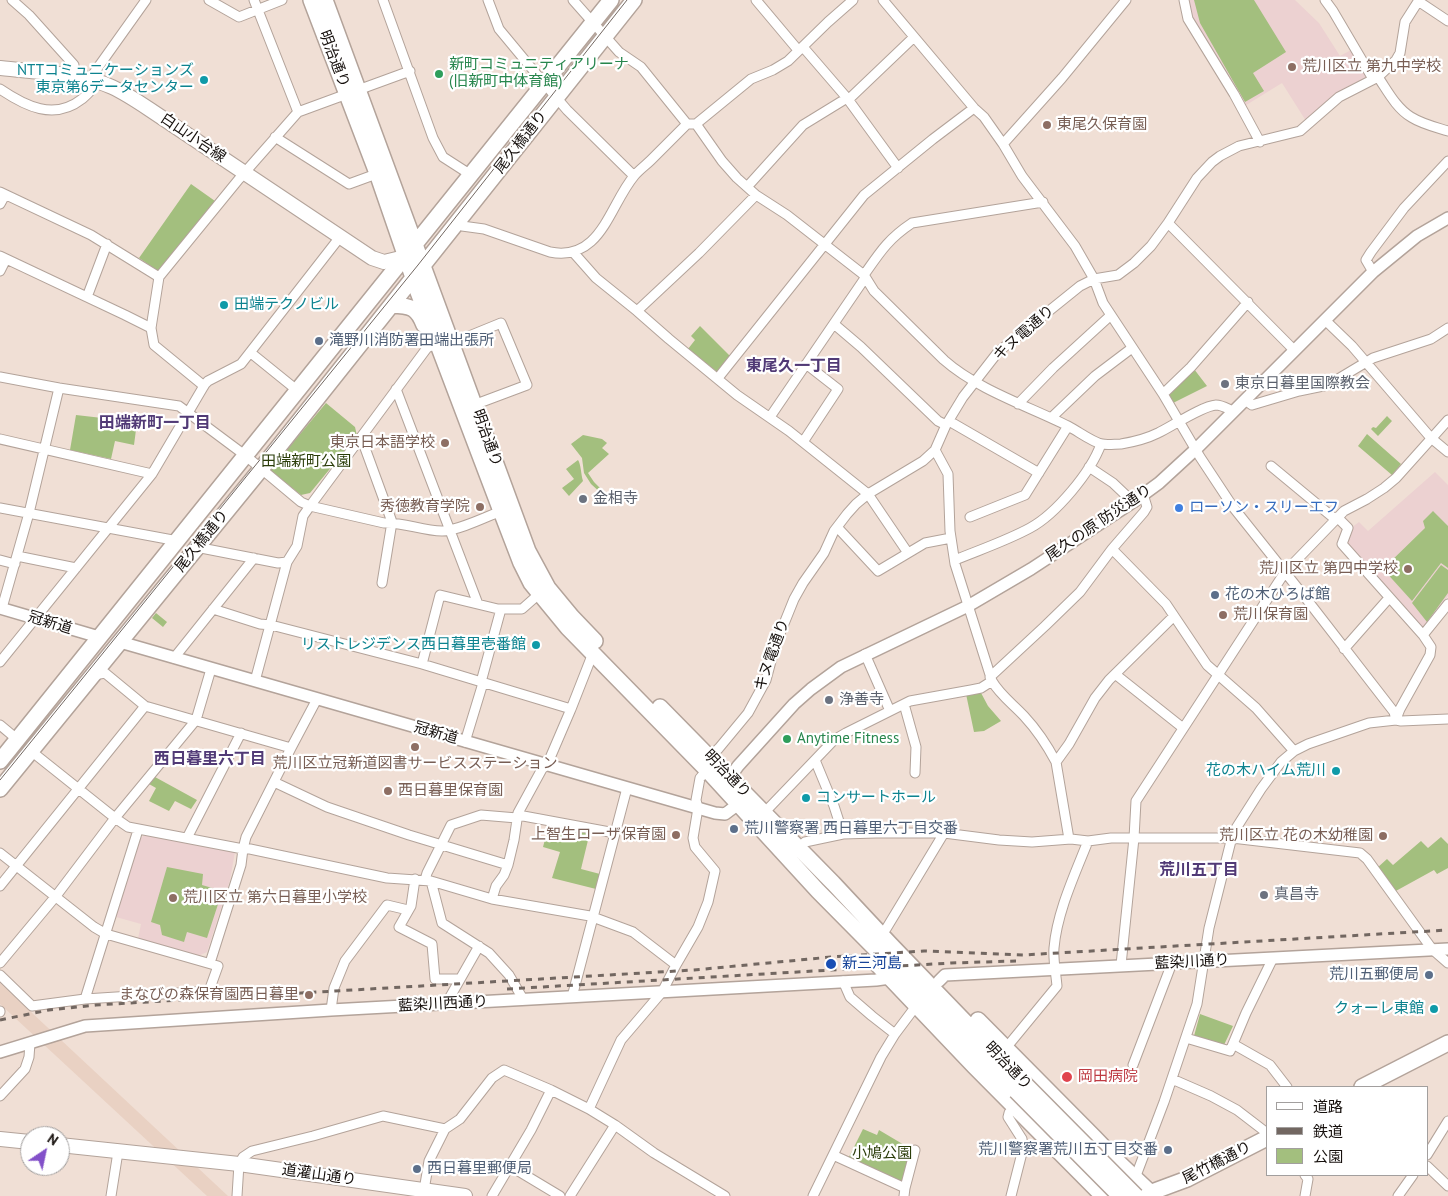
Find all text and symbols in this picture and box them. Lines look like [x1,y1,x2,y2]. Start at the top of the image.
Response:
street label: 明治通り [315,28,353,90]
place label: 新町コミュニティアリーナ (旧新町中体育館) [449,56,629,91]
place label: 荒川区立 第九中学校 [1302,58,1441,76]
marker: 荒川区立 第九中学校 [1286,61,1298,73]
place label: NTTコミュニケーションズ 東京第6データセンター [17,62,194,97]
marker: 新町コミュニティアリーナ (旧新町中体育館) [433,68,445,80]
marker: NTTコミュニケーションズ 東京第6データセンター [198,74,210,86]
street label: 尾久橋通り [491,107,551,177]
street label: 白山小台線 [157,110,229,166]
place label: 東尾久保育園 [1057,116,1147,134]
marker: 東尾久保育園 [1041,119,1053,131]
place label: 田端テクノビル [234,296,339,314]
marker: 田端テクノビル [218,299,230,311]
street label: キヌ電通り [990,302,1058,364]
place label: 滝野川消防署田端出張所 [329,332,494,350]
marker: 滝野川消防署田端出張所 [313,335,325,347]
district label: 東尾久一丁目 [746,356,842,376]
place label: 東京日暮里国際教会 [1235,375,1370,393]
marker: 東京日暮里国際教会 [1219,378,1231,390]
street label: 明治通り [468,407,506,469]
district label: 田端新町一丁目 [99,413,211,433]
place label: 東京日本語学校 [330,434,435,452]
marker: 東京日本語学校 [439,437,451,449]
park label: 田端新町公園 [261,453,351,471]
street label: 尾久の原 防災通り [1043,481,1155,565]
place label: 金相寺 [593,490,638,508]
marker: 金相寺 [577,493,589,505]
place label: 秀徳教育学院 [380,498,470,516]
place label: ローソン・スリーエフ [1189,499,1339,517]
marker: 秀徳教育学院 [474,501,486,513]
marker: ローソン・スリーエフ [1173,502,1185,514]
street label: 尾久橋通り [171,506,233,576]
place label: 荒川区立 第四中学校 [1259,560,1398,578]
marker: 荒川区立 第四中学校 [1402,563,1414,575]
place label: 花の木ひろば館 [1225,586,1330,604]
marker: 花の木ひろば館 [1209,589,1221,601]
place label: 荒川保育園 [1233,606,1308,624]
street label: 冠新道 [26,608,74,638]
marker: 荒川保育園 [1217,609,1229,621]
street label: キヌ電通り [751,617,793,693]
place label: リストレジデンス西日暮里壱番館 [301,636,526,654]
marker: リストレジデンス西日暮里壱番館 [530,639,542,651]
place label: 浄善寺 [839,691,884,709]
marker: 浄善寺 [823,694,835,706]
street label: 冠新道 [412,718,460,748]
place label: Anytime Fitness [797,730,899,748]
marker: Anytime Fitness [781,733,793,745]
marker: 荒川区立冠新道図書サービスステーション [409,741,421,753]
street label: 明治通り [700,746,754,802]
district label: 西日暮里六丁目 [154,749,266,769]
place label: 荒川区立冠新道図書サービスステーション [273,755,557,773]
place label: 花の木ハイム荒川 [1206,762,1326,780]
marker: 花の木ハイム荒川 [1330,765,1342,777]
place label: 西日暮里保育園 [398,782,503,800]
marker: 西日暮里保育園 [382,785,394,797]
place label: コンサートホール [816,789,936,807]
marker: コンサートホール [800,792,812,804]
place label: 荒川警察署 西日暮里六丁目交番 [744,820,958,838]
marker: 荒川警察署 西日暮里六丁目交番 [728,823,740,835]
place label: 上智生ローザ保育園 [531,826,666,844]
place label: 荒川区立 花の木幼稚園 [1219,827,1373,845]
marker: 上智生ローザ保育園 [670,829,682,841]
marker: 荒川区立 花の木幼稚園 [1377,830,1389,842]
district label: 荒川五丁目 [1159,860,1239,880]
place label: 真昌寺 [1274,886,1319,904]
place label: 荒川区立 第六日暮里小学校 [183,889,367,907]
marker: 真昌寺 [1258,889,1270,901]
marker: 荒川区立 第六日暮里小学校 [167,892,179,904]
street label: 藍染川通り [1154,951,1230,973]
place label: 新三河島 [842,955,902,973]
marker: 新三河島 [824,957,838,971]
place label: 荒川五郵便局 [1329,966,1419,984]
marker: 荒川五郵便局 [1423,969,1435,981]
place label: まなびの森保育園西日暮里 [119,986,299,1004]
marker: まなびの森保育園西日暮里 [303,989,315,1001]
street label: 藍染川西通り [398,993,488,1015]
place label: クォーレ東館 [1334,1000,1424,1018]
marker: クォーレ東館 [1428,1003,1440,1015]
street label: 明治通り [981,1038,1035,1094]
place label: 岡田病院 [1078,1068,1138,1086]
marker: 岡田病院 [1060,1070,1074,1084]
legend [1266,1086,1428,1176]
text: 道路 [1313,1097,1343,1116]
text: 鉄道 [1313,1122,1343,1141]
north arrow [20,1126,70,1176]
text: N [44,1129,62,1149]
street label: 尾竹橋通り [1180,1138,1254,1188]
place label: 荒川警察署荒川五丁目交番 [978,1141,1158,1159]
marker: 荒川警察署荒川五丁目交番 [1162,1144,1174,1156]
park label: 小鳩公園 [852,1145,912,1163]
text: 公園 [1313,1147,1343,1166]
place label: 西日暮里郵便局 [427,1160,532,1178]
street label: 道灌山通り [281,1161,357,1189]
marker: 西日暮里郵便局 [411,1163,423,1175]

